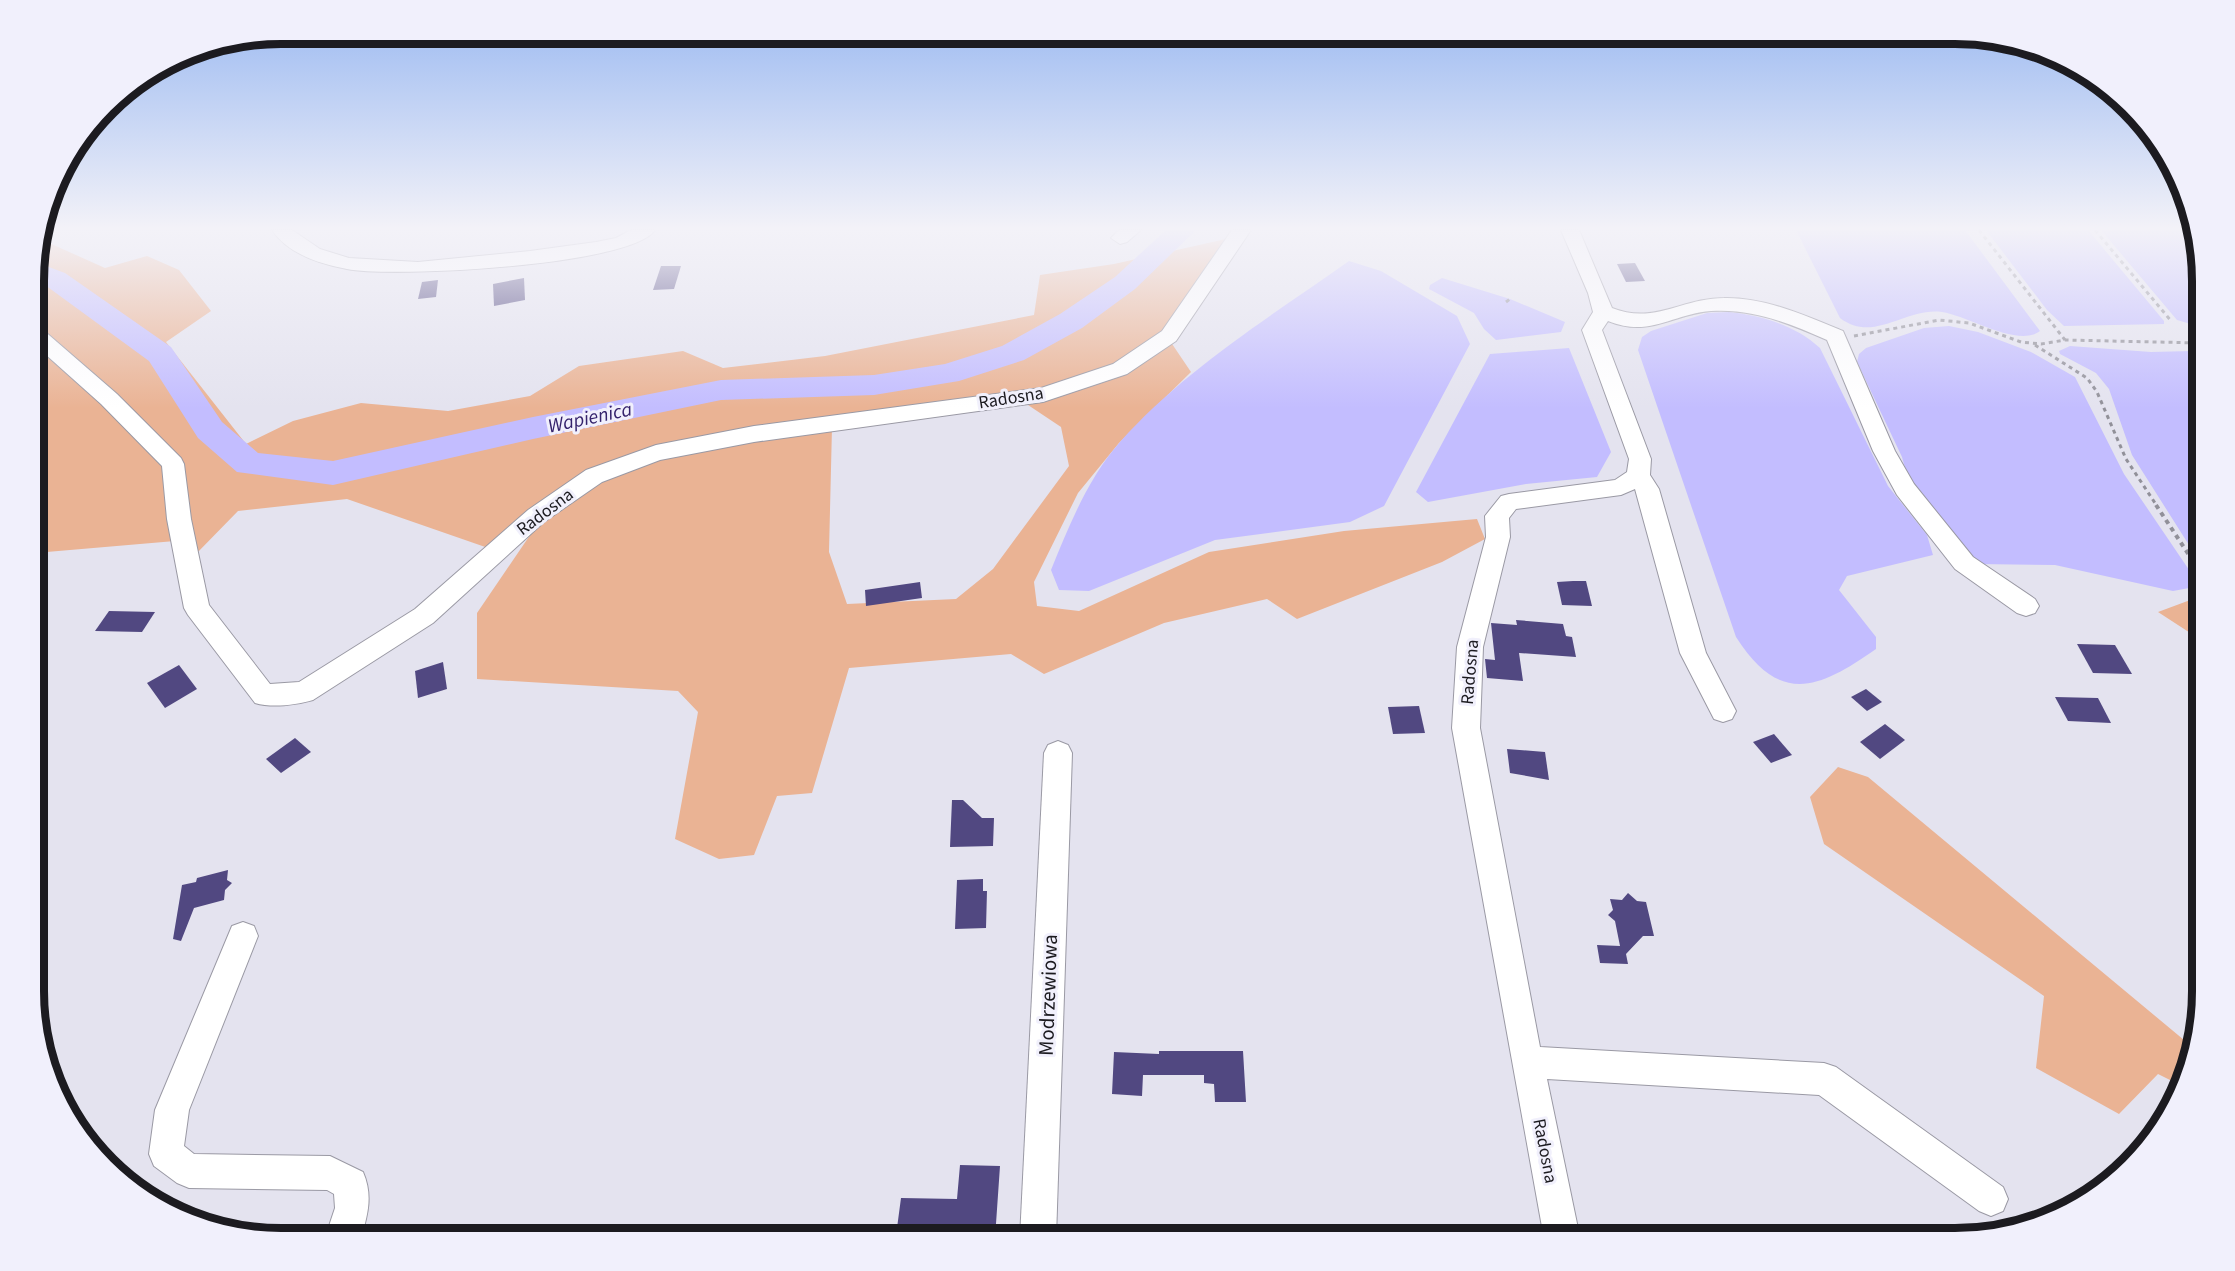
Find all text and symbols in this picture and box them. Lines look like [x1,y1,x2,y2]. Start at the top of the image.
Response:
street label: Radosna [977,381,1045,415]
water label: Wapienica [545,395,635,441]
street label: Radosna [511,482,579,542]
street label: Radosna [1455,638,1485,706]
street label: Modrzewiowa [1031,934,1065,1056]
street label: Radosna [1526,1117,1564,1185]

